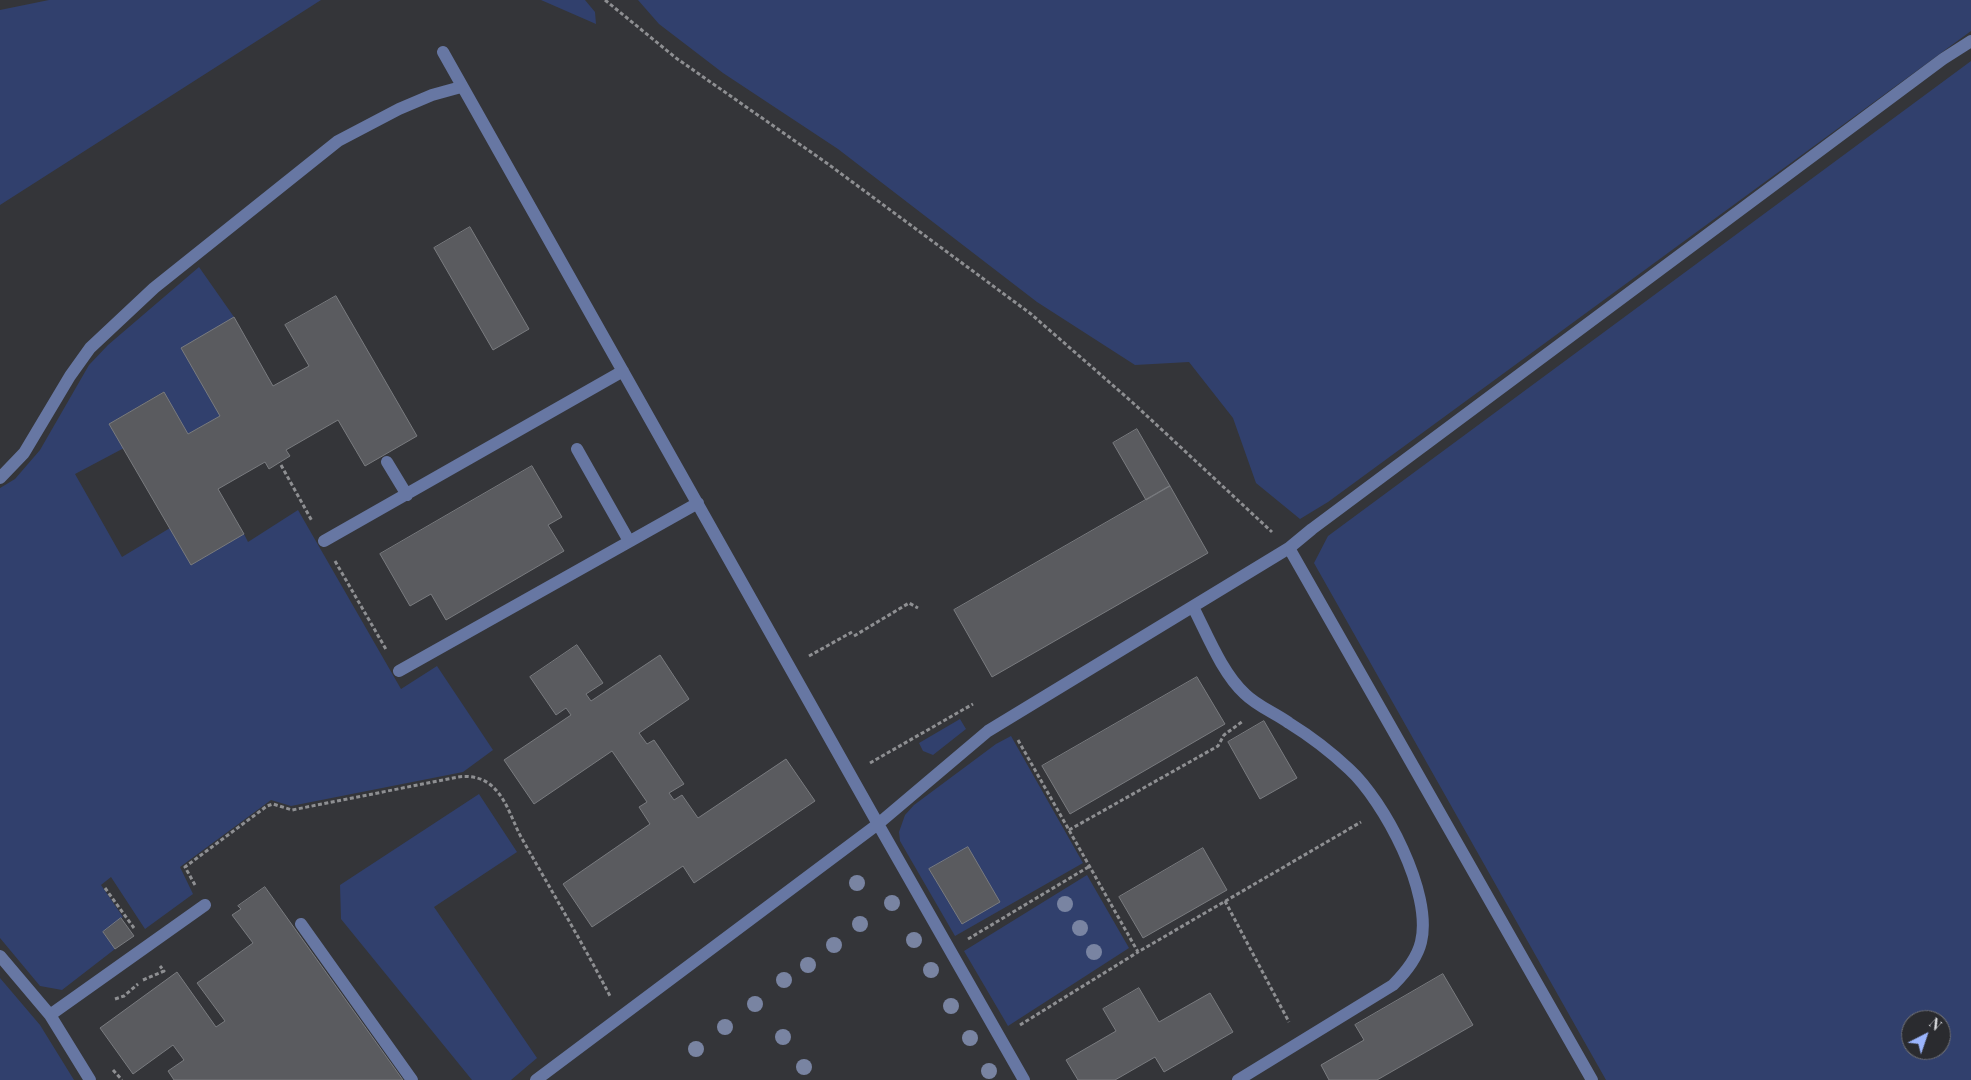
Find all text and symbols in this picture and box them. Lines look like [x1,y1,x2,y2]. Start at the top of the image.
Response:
north arrow [1901,1010,1951,1060]
text: N [1925,1014,1946,1035]

